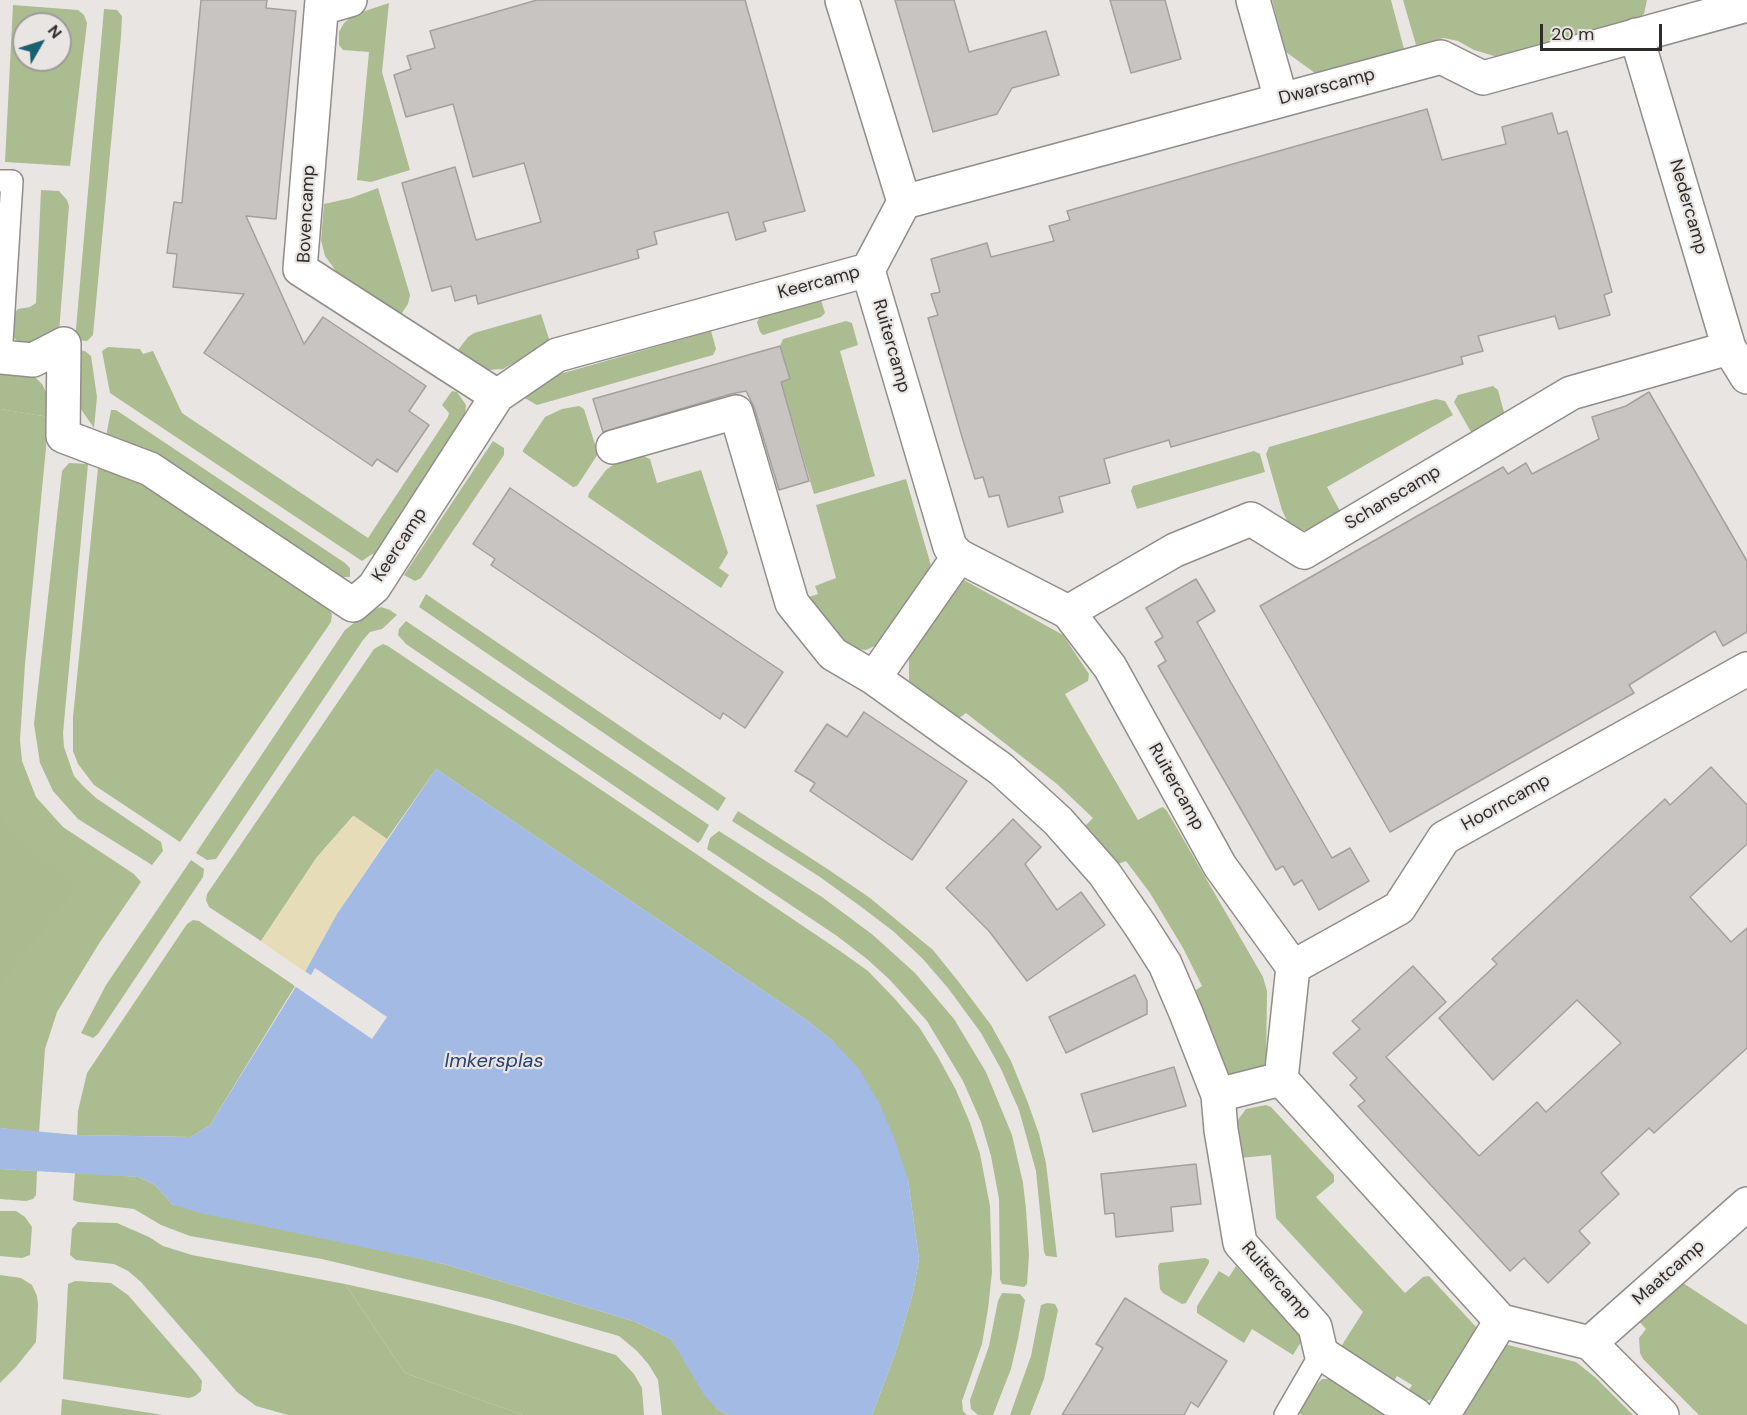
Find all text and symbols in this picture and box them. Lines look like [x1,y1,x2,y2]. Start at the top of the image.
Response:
north arrow [12,12,72,72]
scale bar [1543,12,1664,50]
text: N [43,20,67,43]
text: 20 m [1551,22,1594,46]
street label: Dwarscamp [1277,64,1377,110]
street label: Nedercamp [1664,157,1712,257]
street label: Bovencamp [294,164,320,264]
street label: Keercamp [776,262,862,304]
street label: Ruitercamp [867,297,915,395]
street label: Schanscamp [1341,461,1445,535]
street label: Keercamp [368,504,432,586]
street label: Ruitercamp [1143,740,1209,834]
street label: Hoorncamp [1458,770,1554,836]
water label: Imkersplas [444,1050,544,1074]
street label: Maatcamp [1628,1236,1710,1310]
street label: Ruitercamp [1236,1238,1316,1324]

